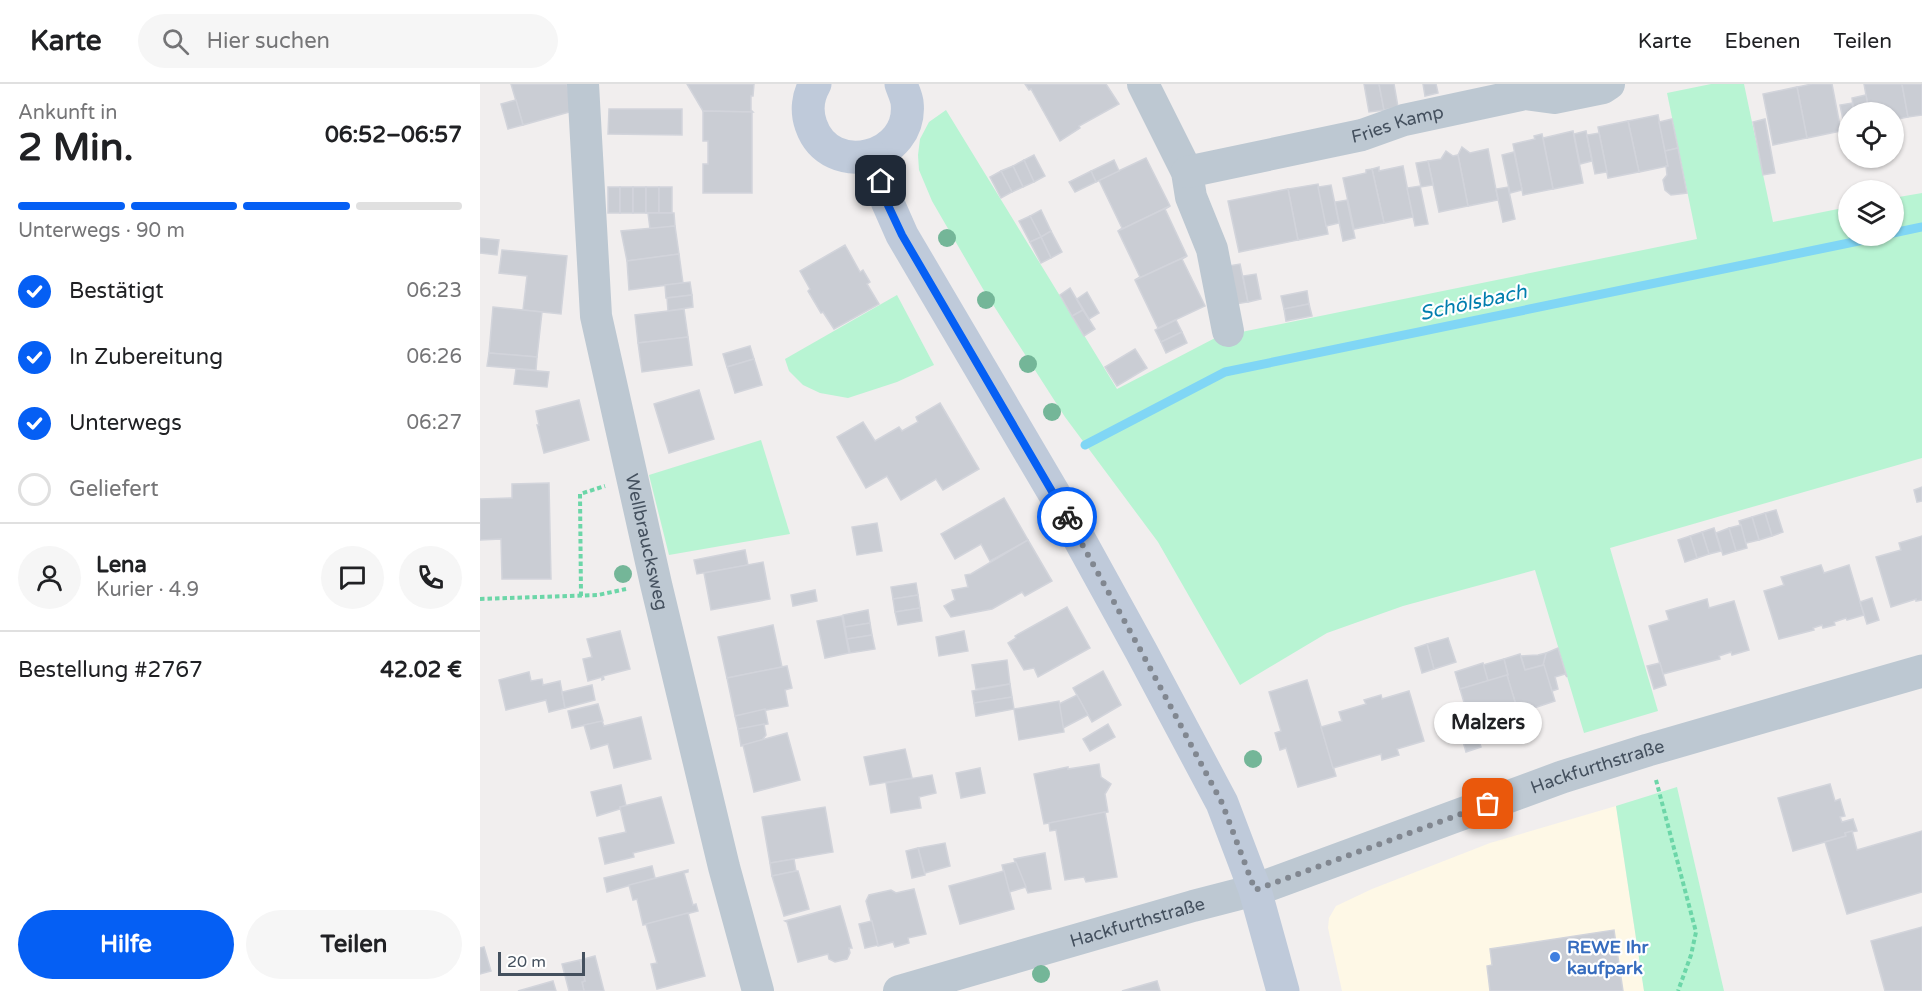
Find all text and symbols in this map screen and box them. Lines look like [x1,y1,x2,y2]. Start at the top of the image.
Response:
search box [138,14,558,68]
text: Karte [30,24,102,58]
icon: search [159,25,192,58]
text: Hier suchen [207,28,330,54]
text: Karte [1638,29,1692,54]
text: Ebenen [1725,29,1801,54]
text: Teilen [1834,29,1892,54]
text: Ankunft in [18,101,117,125]
street label: Fries Kamp [1349,101,1446,148]
map controls [1838,102,1904,246]
button: locate [1838,102,1904,168]
text: 06:52–06:57 [325,122,462,148]
text: 2 Min. [18,124,134,171]
pin [855,155,906,206]
icon: home [864,164,897,197]
button: layers [1838,180,1904,246]
text: Unterwegs · 90 m [18,219,185,243]
icon: check [18,275,51,308]
text: Bestätigt [69,278,164,304]
text: 06:23 [407,279,462,303]
water label: Schölsbach [1418,280,1530,326]
icon: check [18,341,51,374]
text: In Zubereitung [69,344,223,370]
text: 06:26 [407,345,462,369]
icon: check [18,407,51,440]
text: Unterwegs [69,410,182,436]
text: 06:27 [407,411,462,435]
street label: Wellbraucksweg [621,472,673,613]
text: Geliefert [69,476,159,502]
courier [1037,487,1097,547]
icon: bike [1051,501,1084,534]
button: person [18,546,81,609]
button: chat [321,546,384,609]
button: phone [399,546,462,609]
text: Lena [96,552,147,578]
text: Kurier · 4.9 [96,578,199,602]
text: Bestellung #2767 [18,657,203,683]
text: 42.02 € [380,657,462,683]
callout: Malzers [1434,702,1542,744]
text: Malzers [1451,711,1525,735]
street label: Hackfurthstraße [1527,735,1667,799]
pin [1462,778,1513,829]
icon: bag [1471,787,1504,820]
street label: Hackfurthstraße [1067,892,1207,952]
button: Hilfe [18,910,234,979]
button: Teilen [246,910,462,979]
place label: REWE Ihr kaufpark [1567,936,1650,979]
scale bar [498,949,585,976]
marker: REWE Ihr kaufpark [1548,950,1562,964]
text: 20 m [507,952,546,972]

